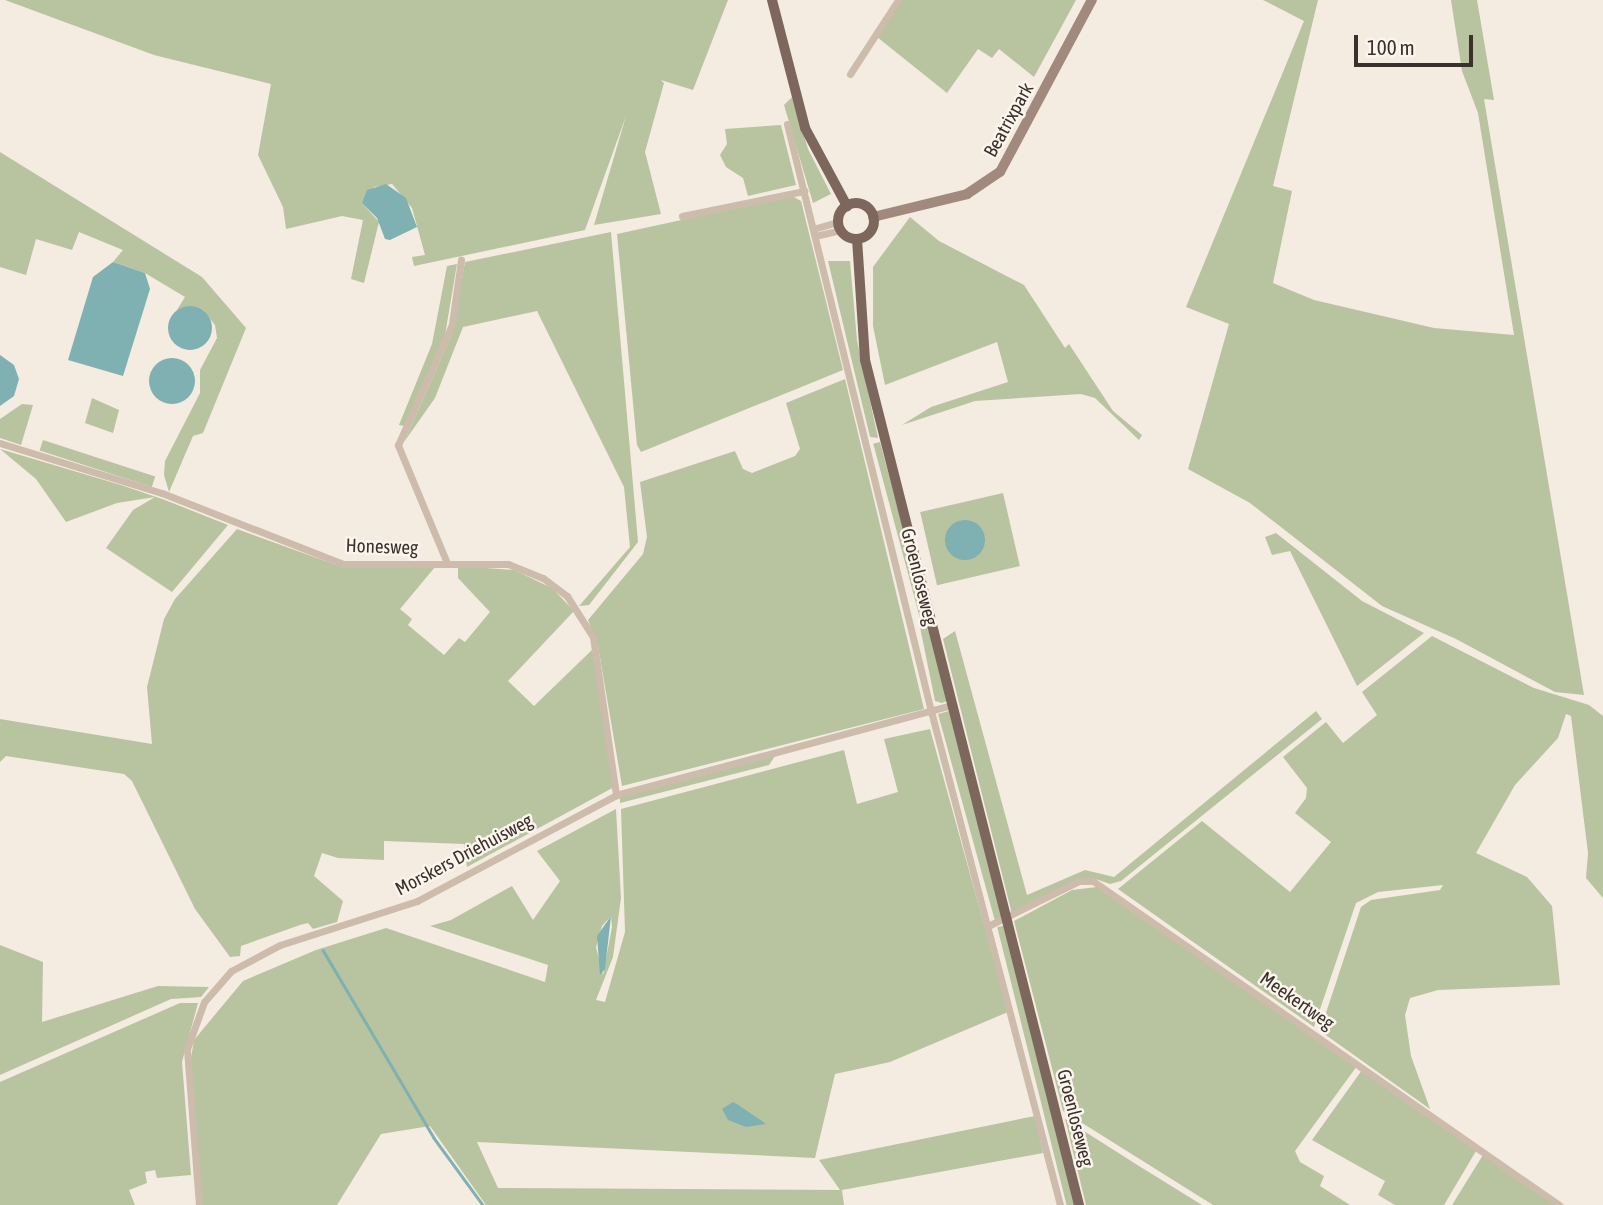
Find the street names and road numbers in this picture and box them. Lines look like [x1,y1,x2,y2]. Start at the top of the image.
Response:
street label: Beatrixpark [979,79,1039,161]
street label: Groenloseweg [896,526,942,628]
street label: Honesweg [345,534,419,560]
street label: Morskers Driehuisweg [391,809,537,901]
street label: Meekertweg [1256,967,1338,1035]
street label: Groenloseweg [1052,1067,1098,1169]

